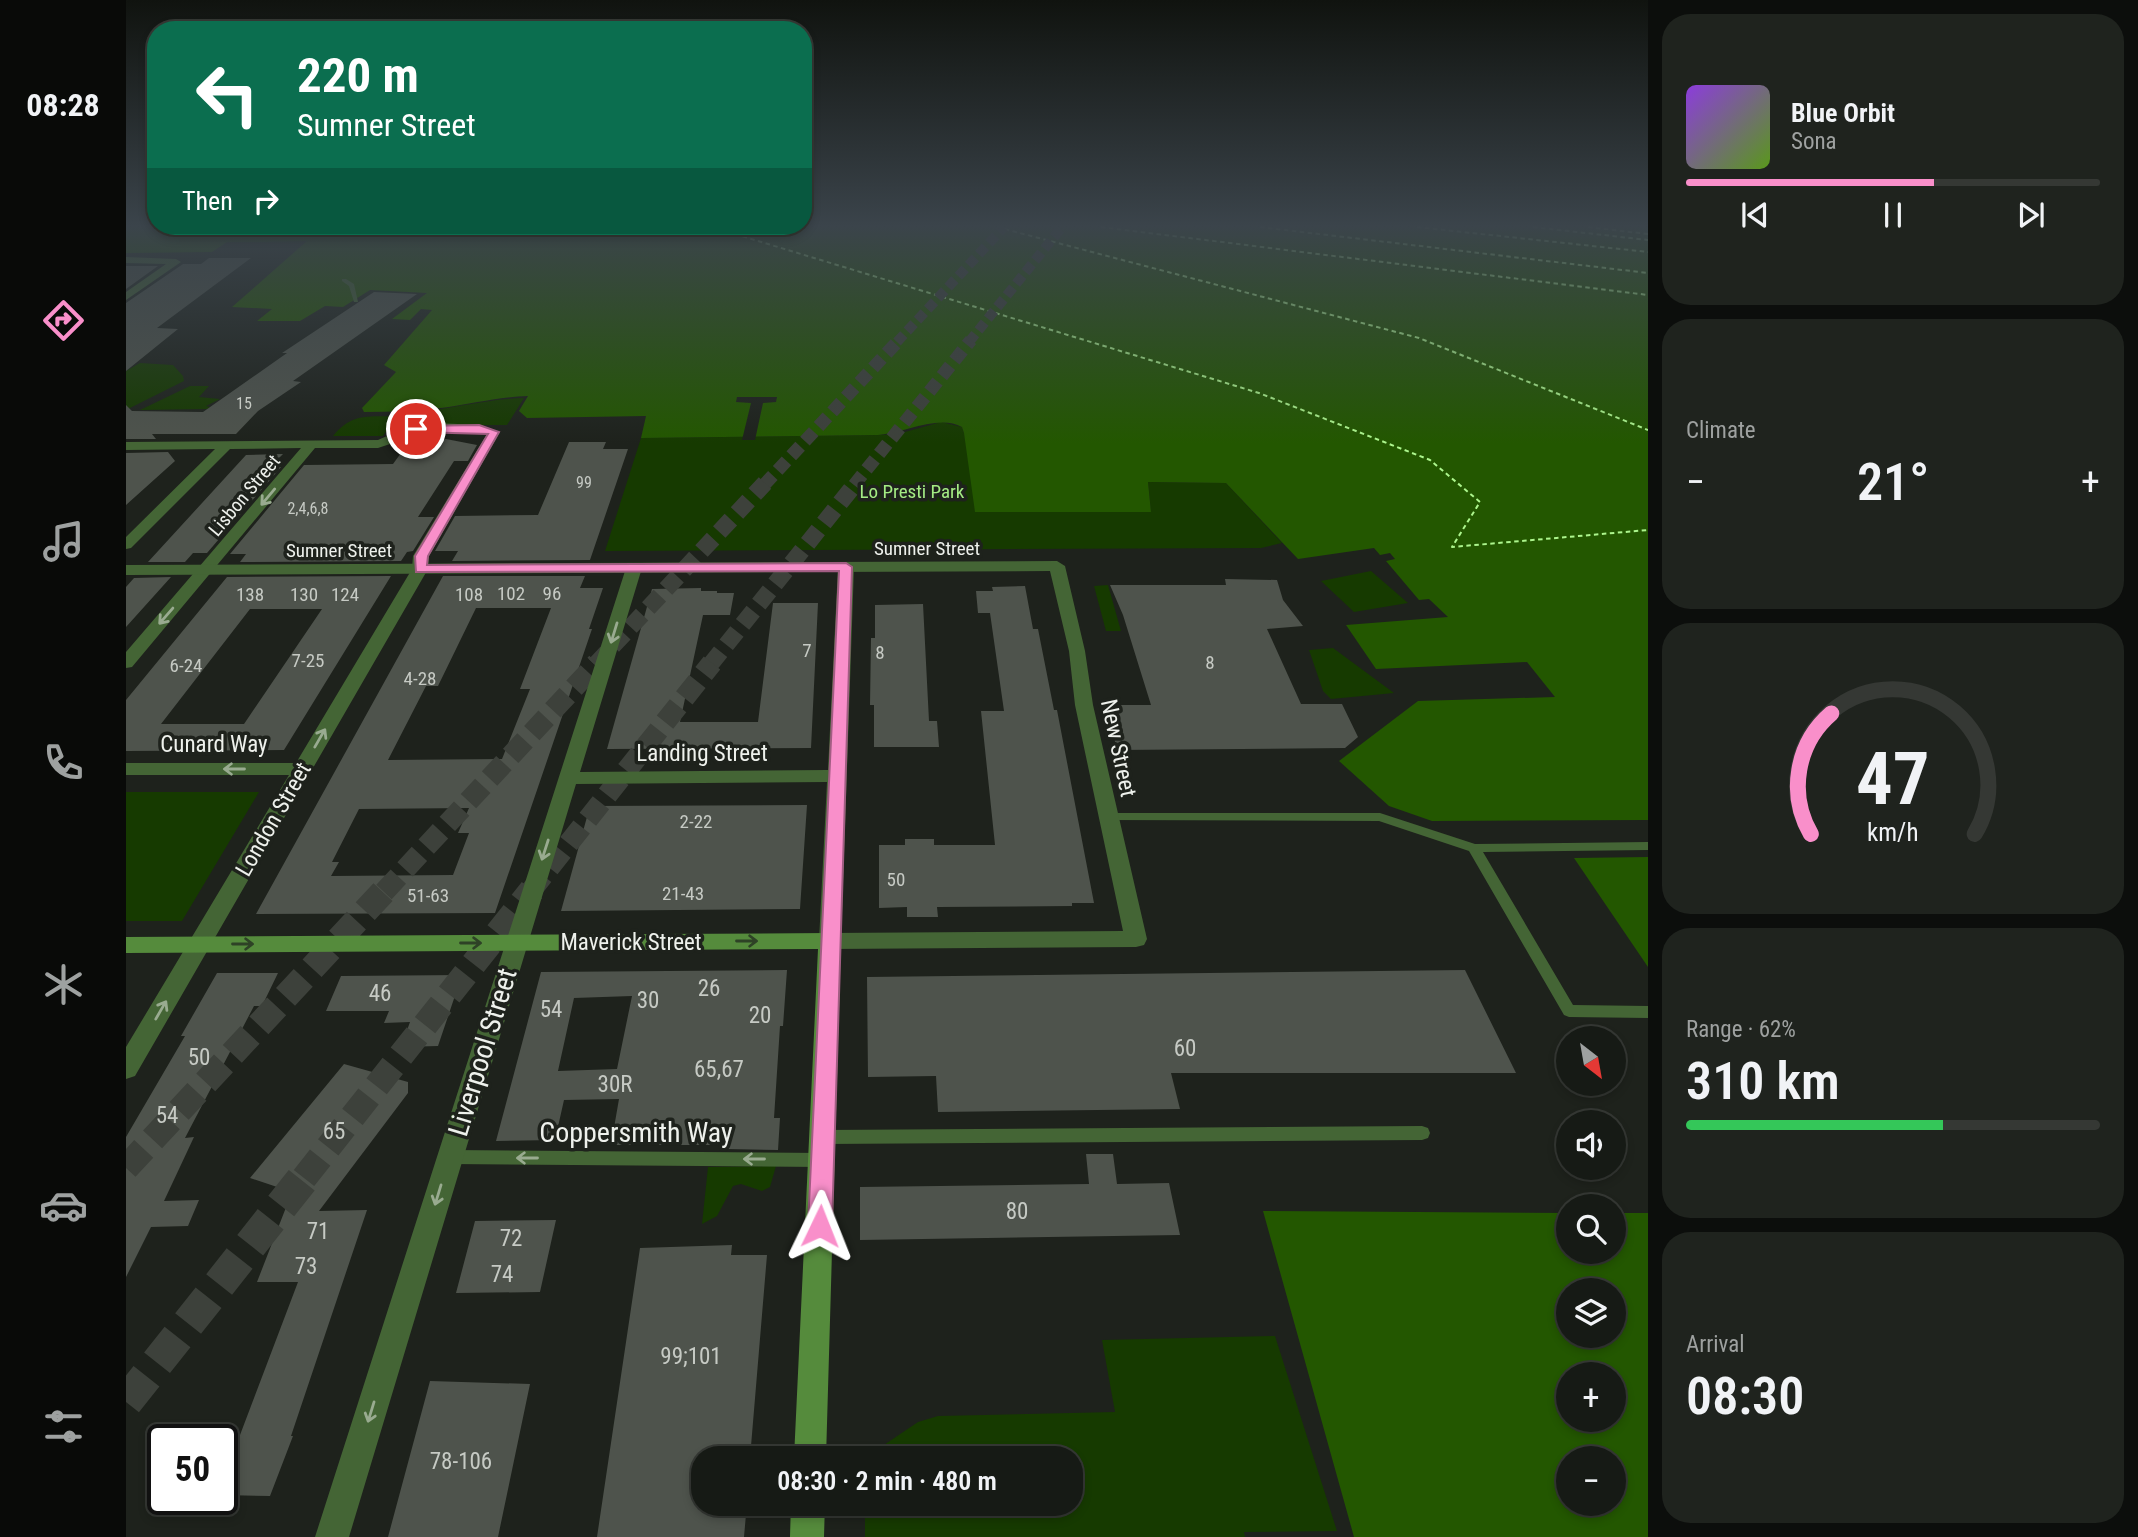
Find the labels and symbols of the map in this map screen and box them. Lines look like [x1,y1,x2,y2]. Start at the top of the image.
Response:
house number: 15 [236,394,252,413]
pin [386,399,446,459]
street label: Lisbon Street [204,450,285,541]
house number: 99 [576,473,592,492]
park label: Lo Presti Park [860,480,965,503]
one-way arrow [260,487,276,505]
house number: 2,4,6,8 [287,499,329,518]
street label: Sumner Street [874,537,980,560]
street label: Sumner Street [286,539,392,562]
house number: 102 [497,582,525,605]
house number: 96 [543,582,561,605]
house number: 138 [236,583,264,606]
house number: 130 [290,583,318,606]
house number: 124 [331,583,359,606]
house number: 108 [455,583,483,606]
one-way arrow [158,607,174,625]
one-way arrow [606,622,619,644]
house number: 7 [802,639,812,662]
house number: 8 [875,641,885,664]
house number: 7-25 [292,649,324,672]
house number: 8 [1205,651,1215,674]
house number: 6-24 [170,654,202,677]
house number: 4-28 [404,667,436,690]
street label: New Street [1095,697,1142,799]
one-way arrow [314,729,328,749]
street label: Cunard Way [160,731,268,758]
street label: Landing Street [636,740,768,767]
street label: London Street [230,758,317,881]
one-way arrow [223,762,246,776]
house number: 2-22 [680,810,712,833]
one-way arrow [538,839,550,861]
house number: 50 [887,868,905,891]
house number: 21-43 [662,882,704,905]
house number: 51-63 [407,884,449,907]
street label: Maverick Street [560,929,702,956]
one-way arrow [735,934,758,948]
one-way arrow [459,936,482,950]
one-way arrow [231,938,254,951]
street label: Liverpool Street [441,964,524,1140]
house number: 26 [698,975,720,1002]
house number: 46 [369,980,391,1007]
house number: 30 [637,987,659,1014]
house number: 54 [540,996,562,1023]
one-way arrow [154,1001,168,1021]
house number: 20 [749,1002,771,1029]
north arrow [1556,1026,1626,1096]
house number: 60 [1174,1035,1196,1062]
house number: 50 [188,1044,210,1071]
house number: 65,67 [694,1056,744,1083]
house number: 30R [598,1071,632,1098]
house number: 54 [156,1102,178,1129]
street label: Coppersmith Way [539,1116,733,1149]
house number: 65 [323,1118,345,1145]
one-way arrow [516,1151,539,1165]
one-way arrow [743,1152,766,1166]
one-way arrow [431,1184,444,1206]
position arrow [783,1189,857,1263]
house number: 80 [1006,1198,1028,1225]
house number: 71 [307,1218,329,1245]
house number: 72 [500,1225,522,1252]
house number: 73 [295,1253,317,1280]
house number: 74 [491,1261,513,1288]
house number: 99;101 [660,1343,722,1370]
one-way arrow [363,1401,376,1423]
speed limit sign: 50 [147,1424,238,1515]
house number: 78-106 [430,1448,492,1475]

